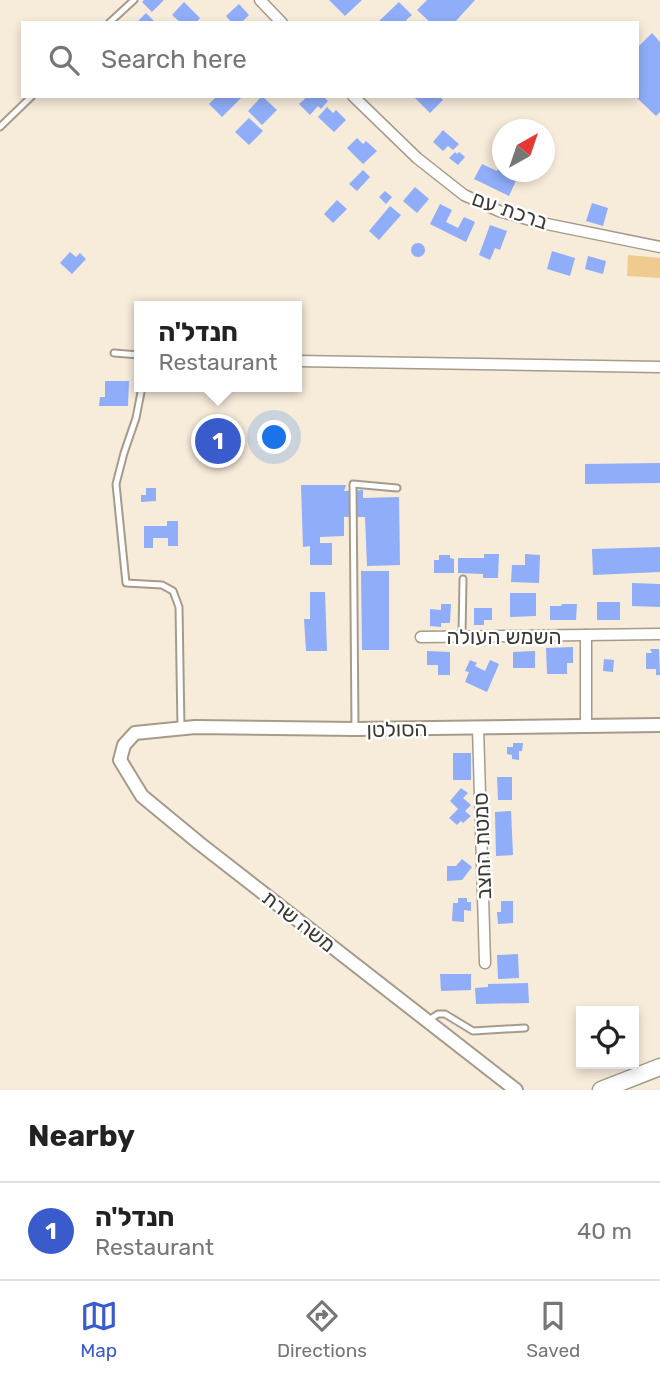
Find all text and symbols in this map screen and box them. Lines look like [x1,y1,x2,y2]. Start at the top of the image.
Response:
search box [21,21,639,98]
icon: search [45,41,83,79]
text: Search here [101,44,247,75]
north arrow [492,119,555,182]
street label: ברכת עם [469,185,551,235]
popup [134,301,302,392]
text: חנדל'ה [158,317,238,348]
text: Restaurant [158,348,278,376]
pin: 1 [195,415,241,467]
your location [257,420,291,454]
street label: השמש העולה [446,624,562,649]
street label: הסולטן [366,716,428,742]
street label: סמטת החצב [468,792,496,900]
street label: משה שרת [257,885,341,957]
map controls [576,1006,639,1069]
button: locate [576,1006,639,1069]
text: Nearby [28,1118,135,1154]
text: חנדל'ה [95,1202,174,1233]
text: 1 [45,1217,57,1245]
text: 40 m [577,1217,632,1245]
text: Restaurant [95,1233,214,1261]
tab: Map [80,1297,118,1362]
tab: Directions [277,1297,367,1362]
tab: Saved [526,1297,580,1362]

